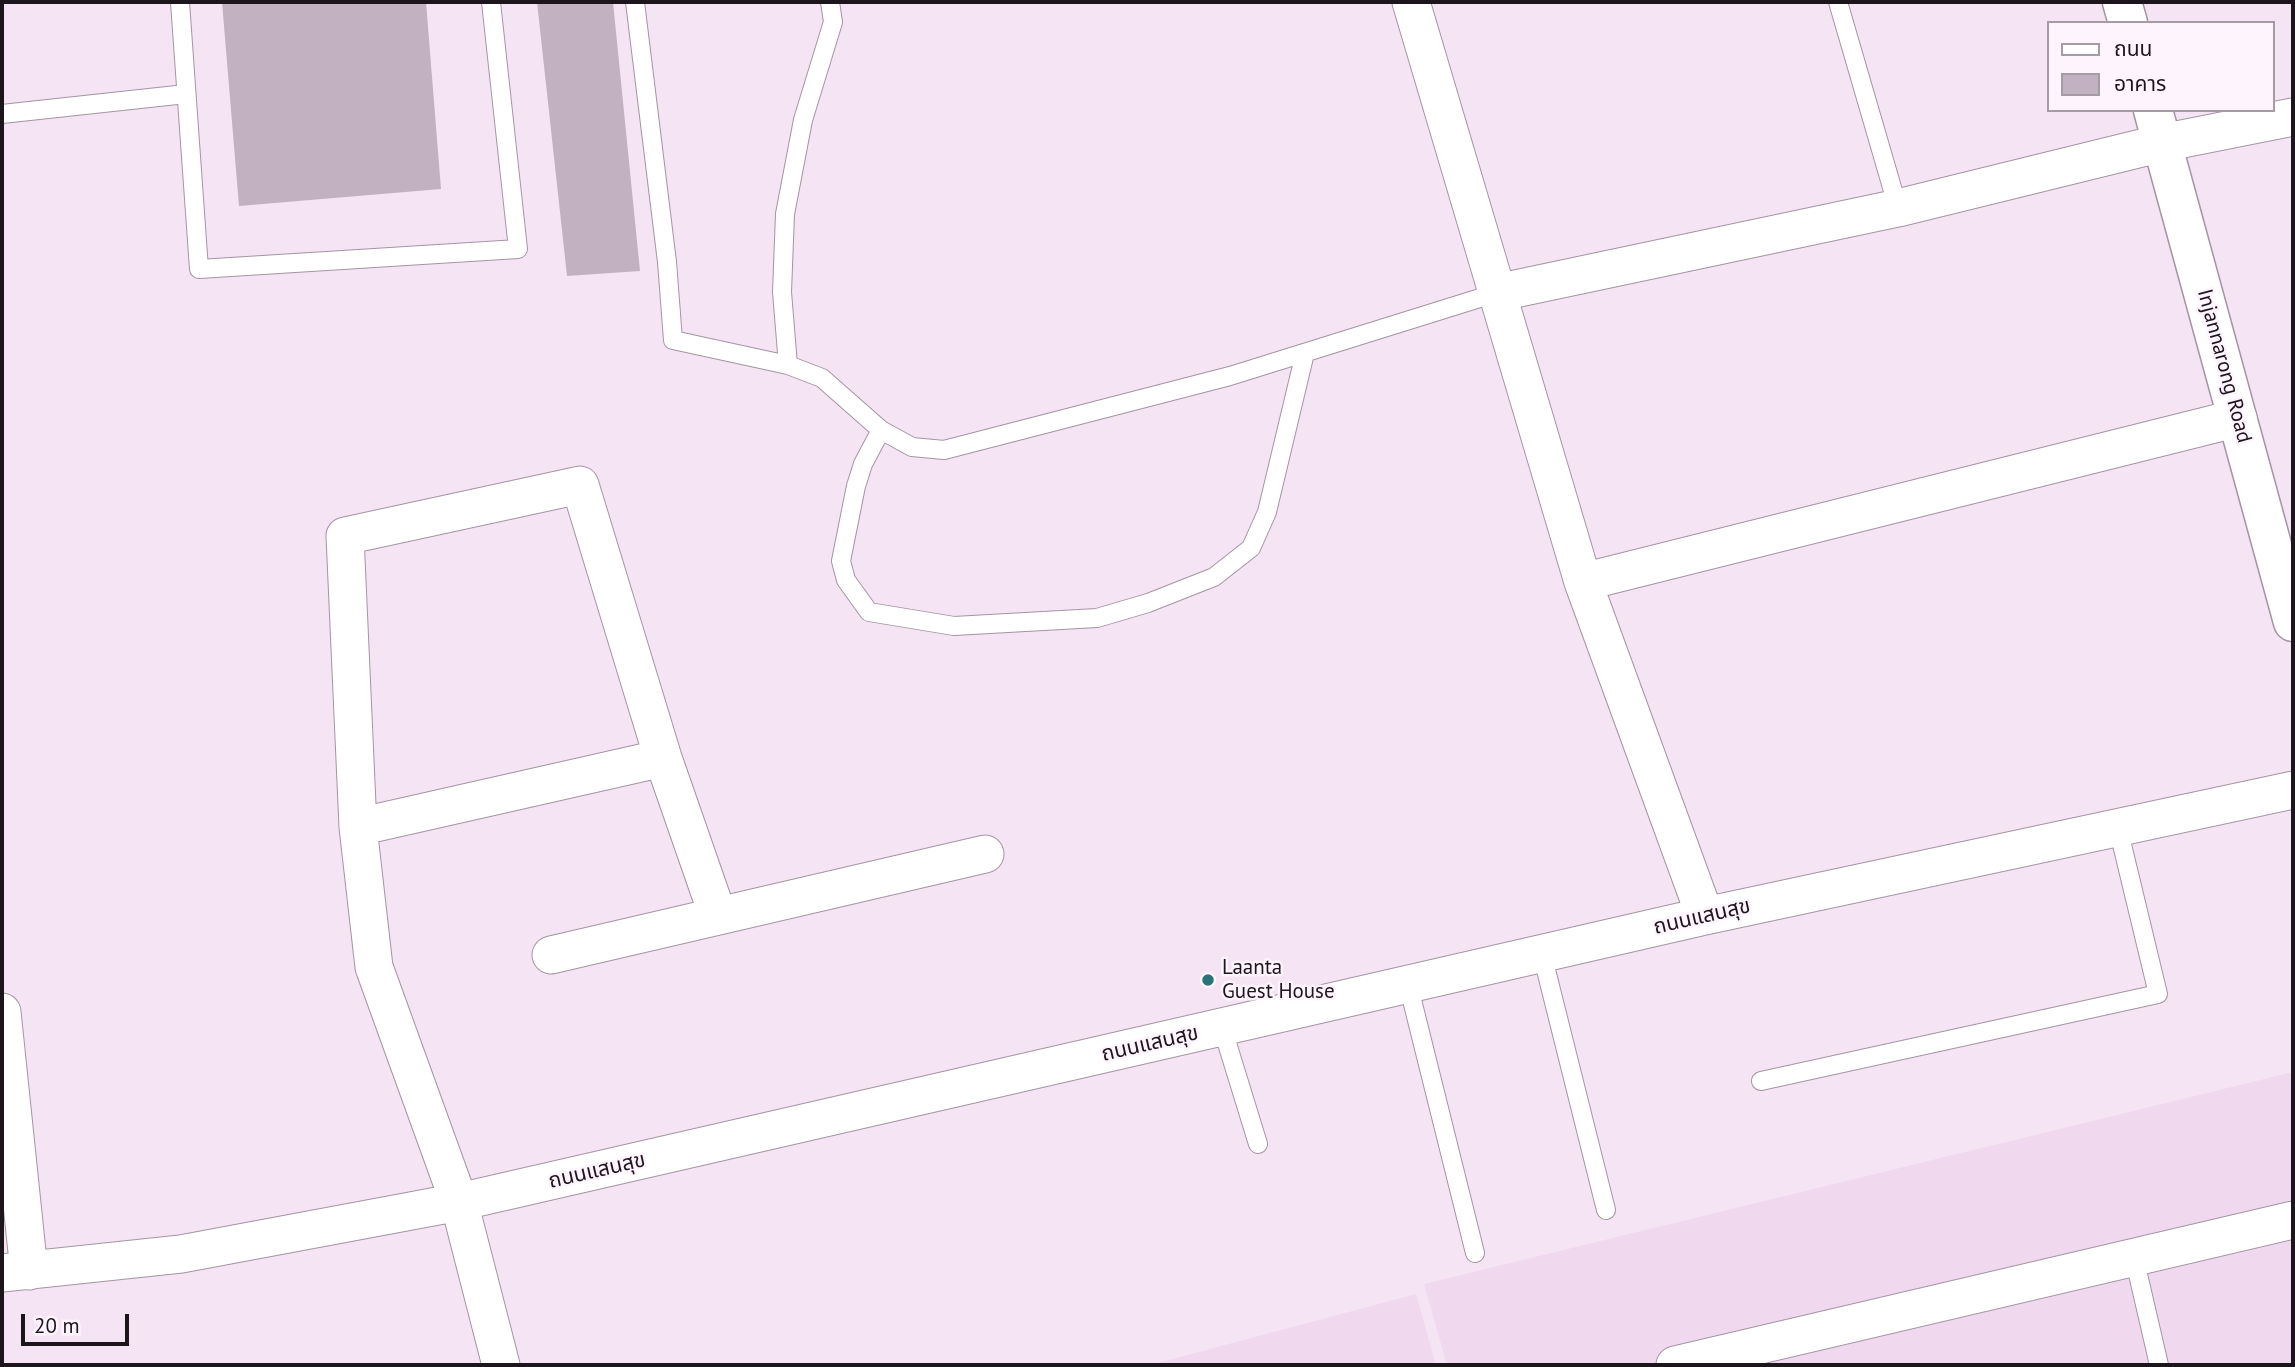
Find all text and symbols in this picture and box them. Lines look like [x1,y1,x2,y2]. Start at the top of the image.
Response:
legend [2046,21,2274,112]
text: ถนน [2114,35,2152,62]
text: อาคาร [2114,70,2166,97]
street label: Injannarong Road [2191,286,2257,446]
street label: ถนนแสนสุข [1651,894,1753,940]
place label: Laanta Guest House [1222,955,1335,1005]
marker: Laanta Guest House [1200,972,1216,988]
street label: ถนนแสนสุข [1099,1021,1201,1067]
street label: ถนนแสนสุข [546,1148,648,1194]
scale bar [24,1300,133,1344]
text: 20 m [34,1312,80,1339]

